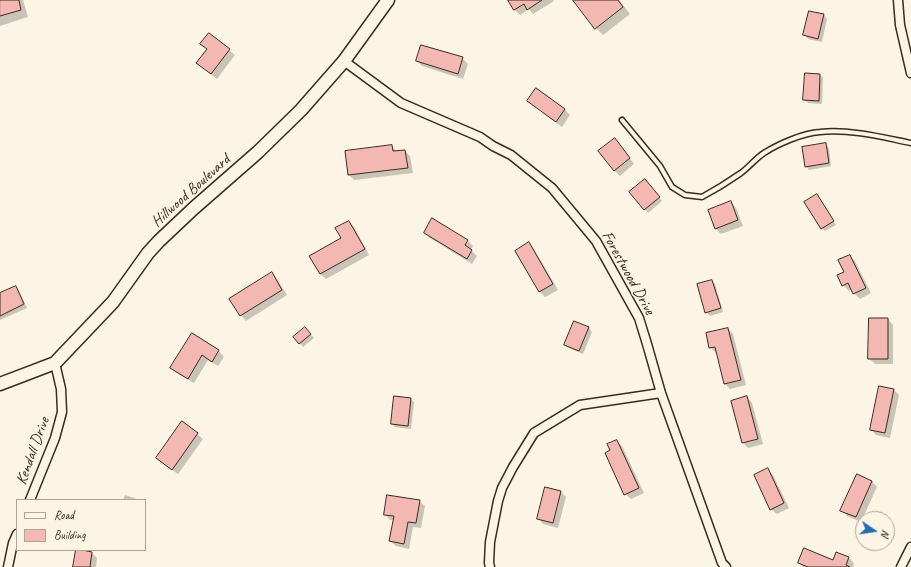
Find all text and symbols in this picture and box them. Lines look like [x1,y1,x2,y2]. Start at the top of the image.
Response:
street label: Hillwood Boulevard [148,151,234,231]
street label: Forestwood Drive [597,228,659,318]
street label: Kendall Drive [12,415,54,487]
legend [16,499,146,551]
text: Road [54,507,74,523]
north arrow [855,511,895,551]
text: Building [54,527,86,543]
text: N [878,529,893,538]

